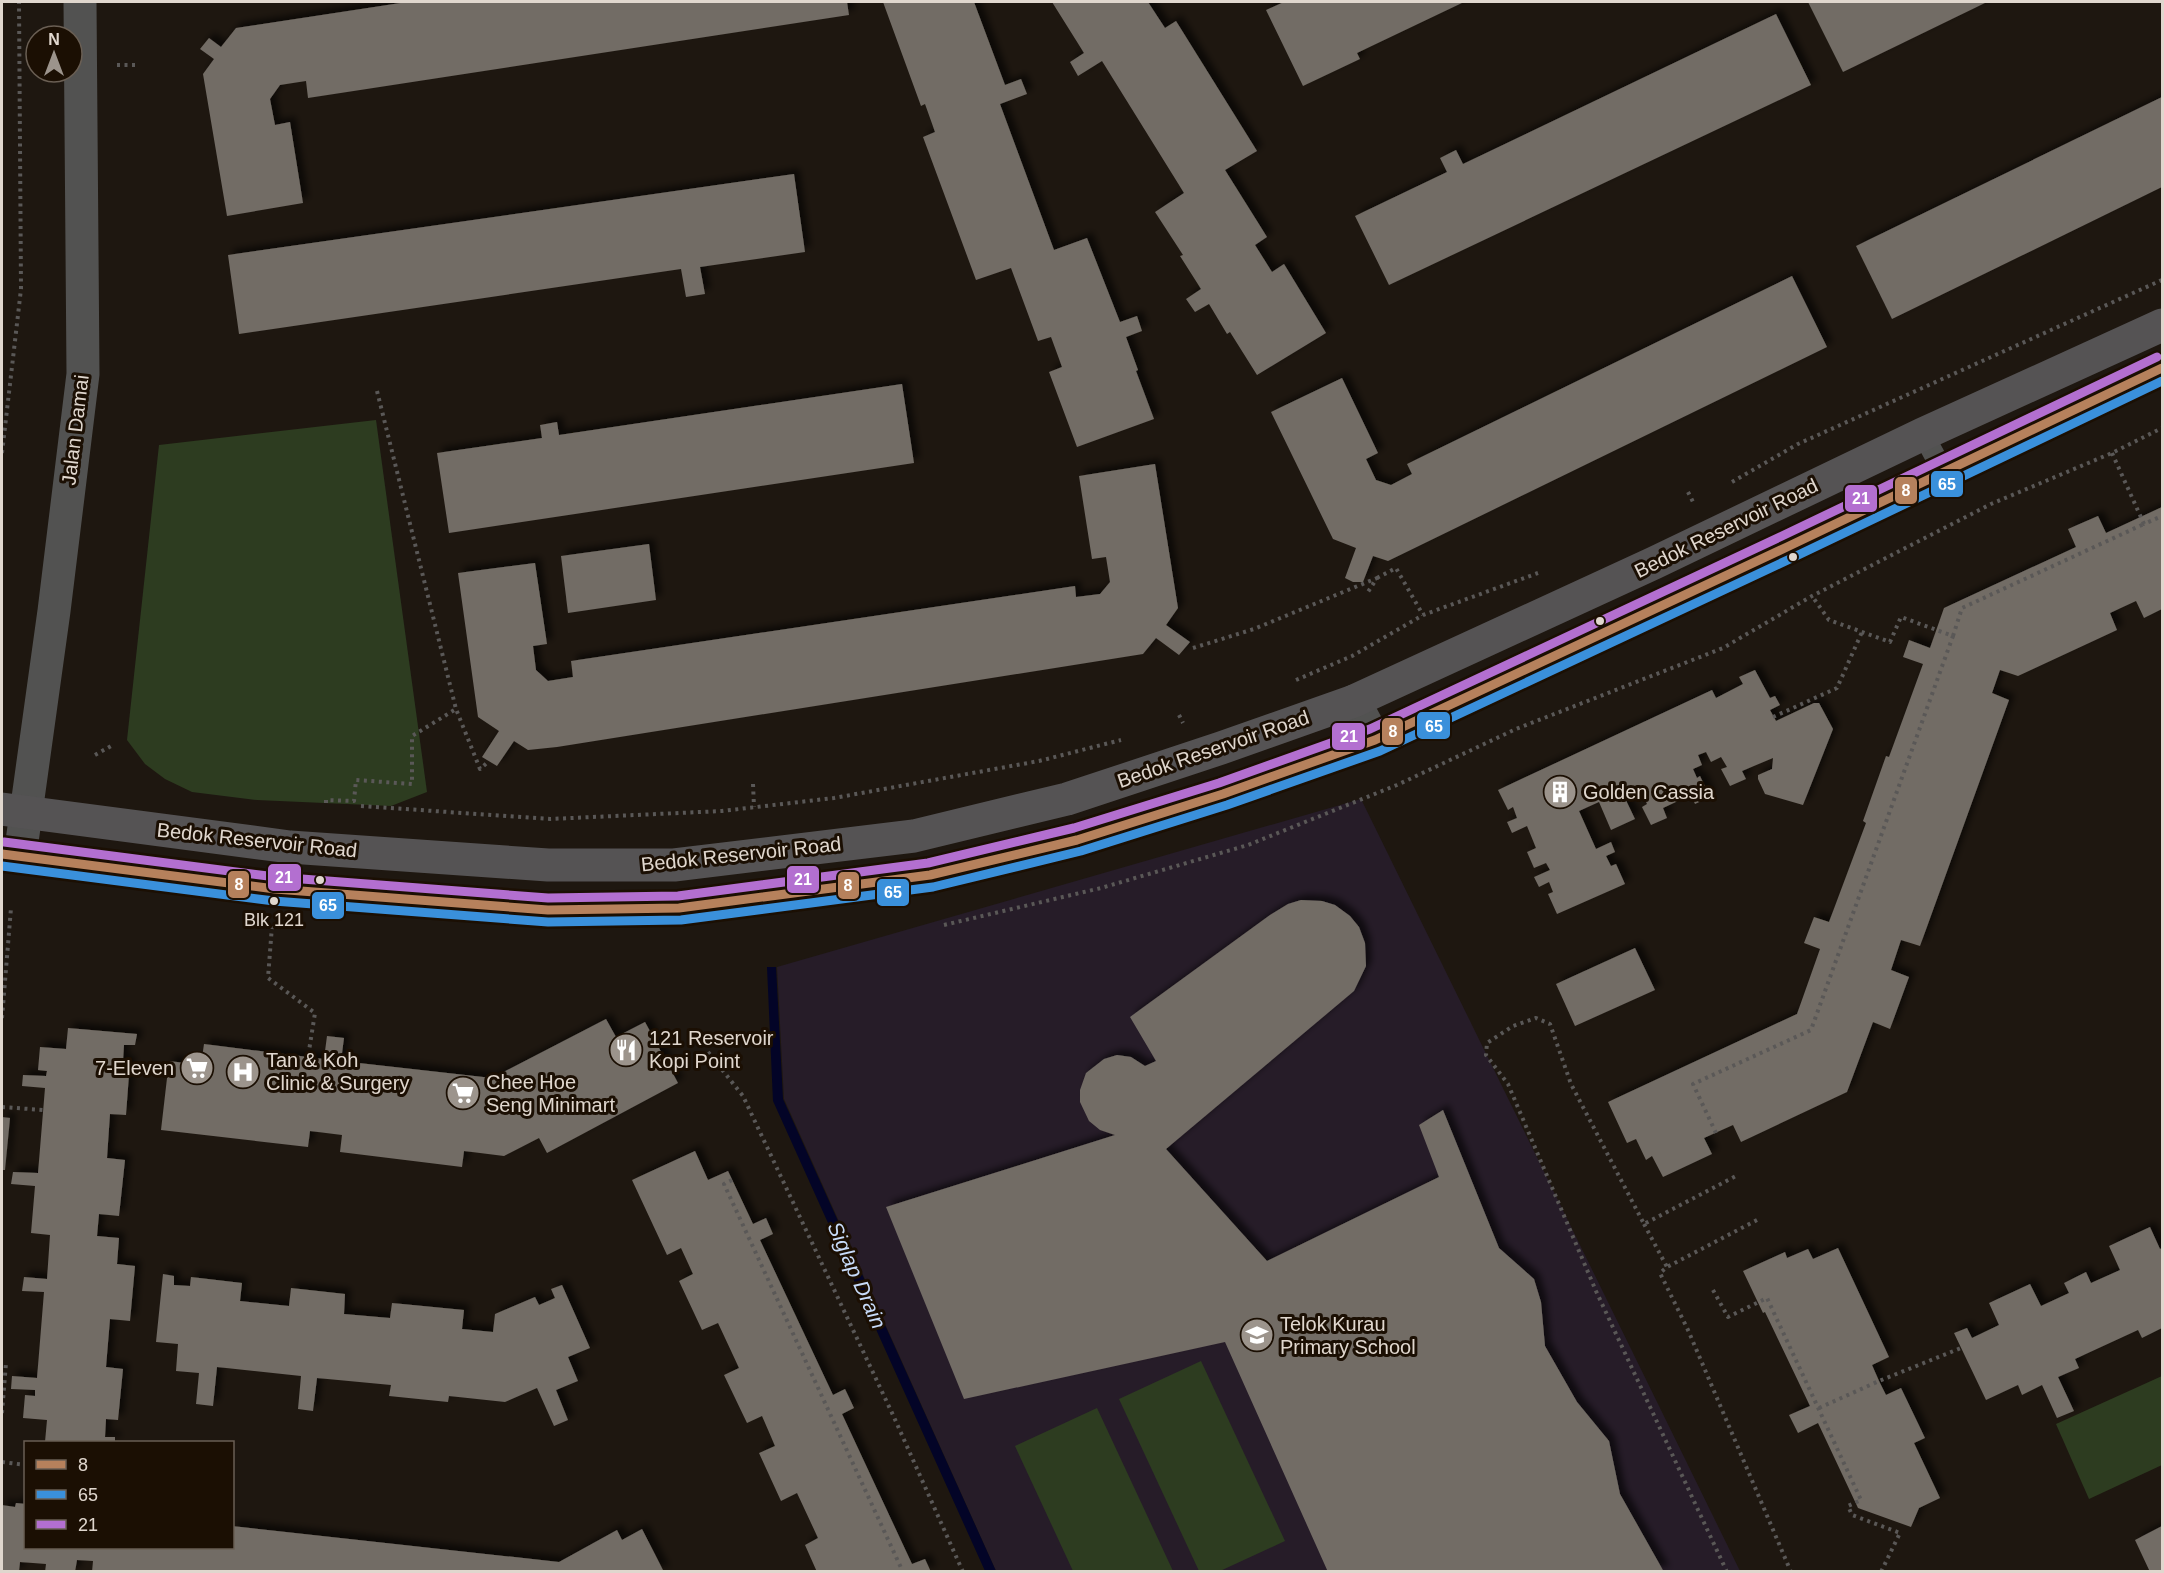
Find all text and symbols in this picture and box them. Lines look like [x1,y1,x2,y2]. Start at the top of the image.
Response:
north arrow [24,24,84,84]
text: N [48,31,60,48]
street label: Jalan Damai [57,373,93,487]
line badge: 65 [1930,470,1964,498]
street label: Bedok Reservoir Road [1631,474,1821,582]
line badge: 8 [1894,476,1918,505]
text: 65 [1938,476,1956,493]
text: 8 [1902,482,1911,499]
line badge: 21 [1844,484,1878,513]
text: 21 [1852,490,1870,507]
unlabelled marker [1787,551,1799,563]
unlabelled marker [1594,615,1606,627]
street label: Bedok Reservoir Road [1114,706,1312,792]
line badge: 65 [1416,711,1451,740]
line badge: 8 [1381,717,1404,746]
text: 65 [1425,718,1443,735]
line badge: 21 [1331,722,1366,751]
text: 8 [1389,723,1398,740]
text: 21 [1340,728,1358,745]
building icon: Golden Cassia [1542,774,1578,810]
place label: Golden Cassia [1583,781,1715,803]
street label: Bedok Reservoir Road [156,819,358,861]
street label: Bedok Reservoir Road [640,833,842,875]
line badge: 21 [267,863,302,892]
line badge: 21 [786,865,820,894]
text: 21 [275,869,293,886]
line badge: 8 [227,870,250,899]
text: 21 [794,871,812,888]
line badge: 8 [837,871,860,900]
unlabelled marker [314,874,326,886]
text: 8 [235,876,244,893]
text: 8 [844,877,853,894]
line badge: 65 [876,878,910,907]
text: 65 [884,884,902,901]
line badge: 65 [311,891,345,920]
marker: Blk 121 [268,895,280,907]
text: 65 [319,897,337,914]
place label: Blk 121 [244,910,304,930]
place label: 121 Reservoir Kopi Point [649,1027,774,1072]
restaurant icon: 121 Reservoir Kopi Point [608,1032,644,1068]
place label: Tan & Koh Clinic & Surgery [266,1049,409,1094]
supermarket icon: 7-Eleven [179,1050,215,1086]
hospital icon: Tan & Koh Clinic & Surgery [225,1054,261,1090]
place label: 7-Eleven [95,1057,174,1079]
place label: Chee Hoe Seng Minimart [486,1071,615,1116]
supermarket icon: Chee Hoe Seng Minimart [445,1075,481,1111]
water label: Siglap Drain [823,1218,891,1332]
place label: Telok Kurau Primary School [1280,1313,1416,1358]
school or university icon: Telok Kurau Primary School [1239,1317,1275,1353]
legend [24,1441,234,1549]
text: 8 [78,1455,88,1475]
text: 65 [78,1485,98,1505]
text: 21 [78,1515,98,1535]

